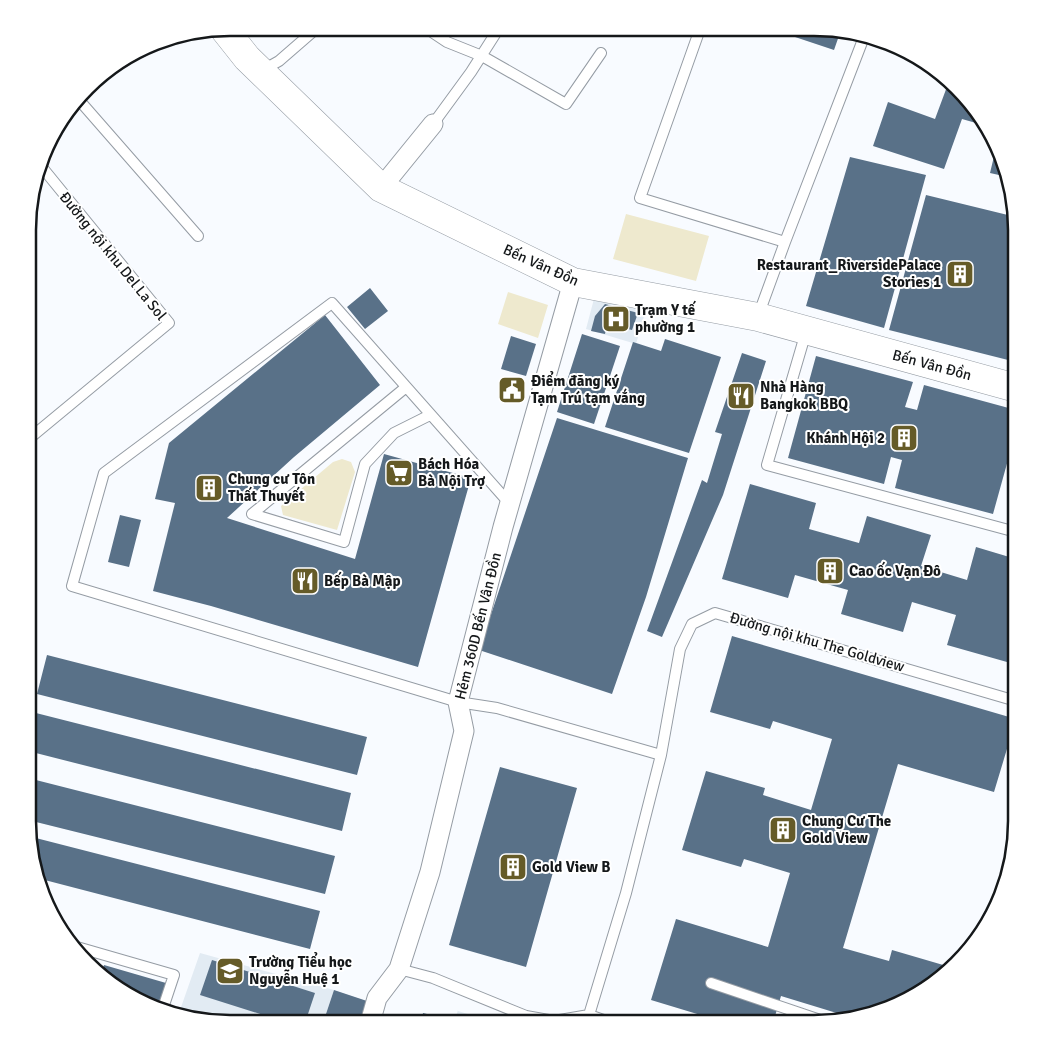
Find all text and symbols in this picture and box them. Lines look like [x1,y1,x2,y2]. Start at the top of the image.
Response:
street label: Đường nội khu Del La Sol [56,188,170,324]
street label: Bến Vân Đồn [500,240,582,290]
place label: Restaurant_RiversidePalace Stories 1 [757,256,941,291]
building icon: Restaurant_RiversidePalace Stories 1 [945,259,975,289]
place label: Trạm Y tế phường 1 [635,300,697,336]
hospital icon: Trạm Y tế phường 1 [601,304,631,334]
street label: Bến Vân Đồn [890,346,974,384]
place label: Điểm đăng ký Tạm Trú tạm vắng [531,370,645,407]
public building icon: Điểm đăng ký Tạm Trú tạm vắng [497,375,527,405]
place label: Nhà Hàng Bangkok BBQ [760,378,848,413]
restaurant icon: Nhà Hàng Bangkok BBQ [726,381,756,411]
building icon: Khánh Hội 2 [889,423,919,453]
place label: Khánh Hội 2 [806,429,885,447]
place label: Bách Hóa Bà Nội Trợ [418,455,486,490]
supermarket icon: Bách Hóa Bà Nội Trợ [384,458,414,488]
place label: Chung cư Tôn Thất Thuyết [228,470,315,505]
building icon: Chung cư Tôn Thất Thuyết [194,473,224,503]
street label: Hẻm 360D Bến Vân Đồn [451,550,505,702]
building icon: Cao ốc Vạn Đô [815,556,845,586]
place label: Cao ốc Vạn Đô [849,561,941,580]
restaurant icon: Bếp Bà Mập [290,566,320,596]
place label: Bếp Bà Mập [324,571,401,590]
street label: Đường nội khu The Goldview [728,608,907,676]
place label: Chung Cư The Gold View [802,812,891,847]
building icon: Chung Cư The Gold View [768,815,798,845]
building icon: Gold View B [498,852,528,882]
place label: Gold View B [532,858,610,876]
place label: Trường Tiểu học Nguyễn Huệ 1 [249,951,352,988]
school or university icon: Trường Tiểu học Nguyễn Huệ 1 [215,956,245,986]

